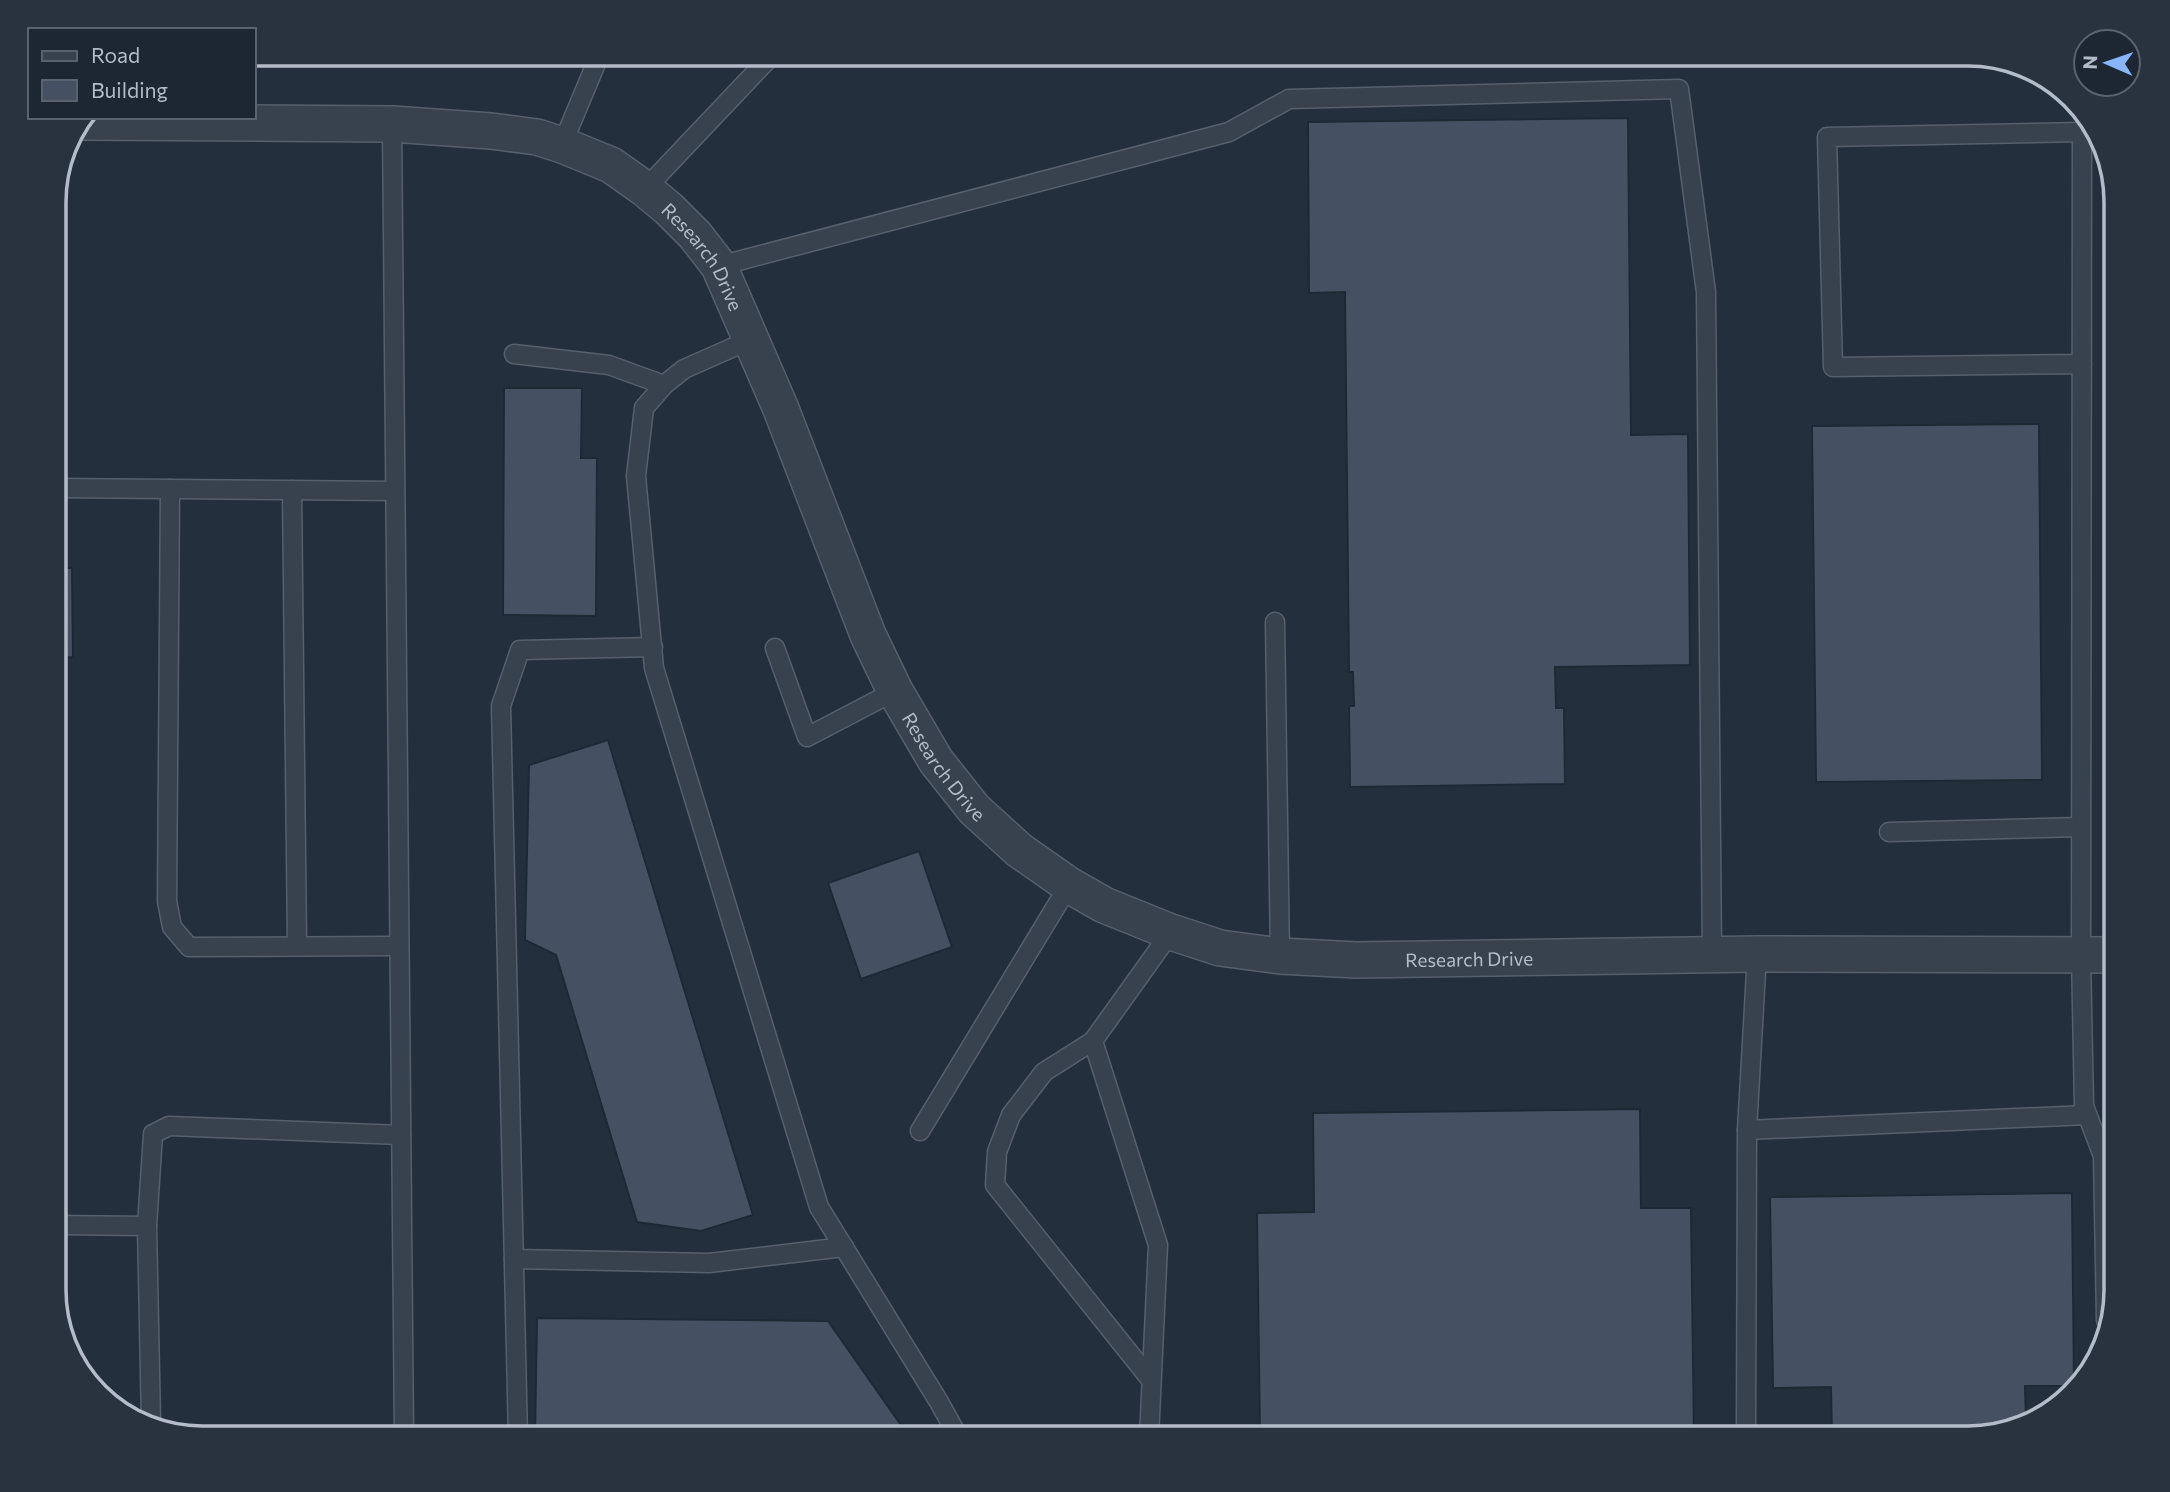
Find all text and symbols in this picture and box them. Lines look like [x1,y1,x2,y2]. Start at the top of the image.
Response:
legend [28,28,256,119]
north arrow [2072,28,2142,98]
text: Road [91,42,140,67]
text: N [2078,55,2101,70]
text: Building [91,77,168,102]
street label: Research Drive [658,198,748,314]
street label: Research Drive [898,708,990,825]
street label: Research Drive [1405,946,1533,971]

